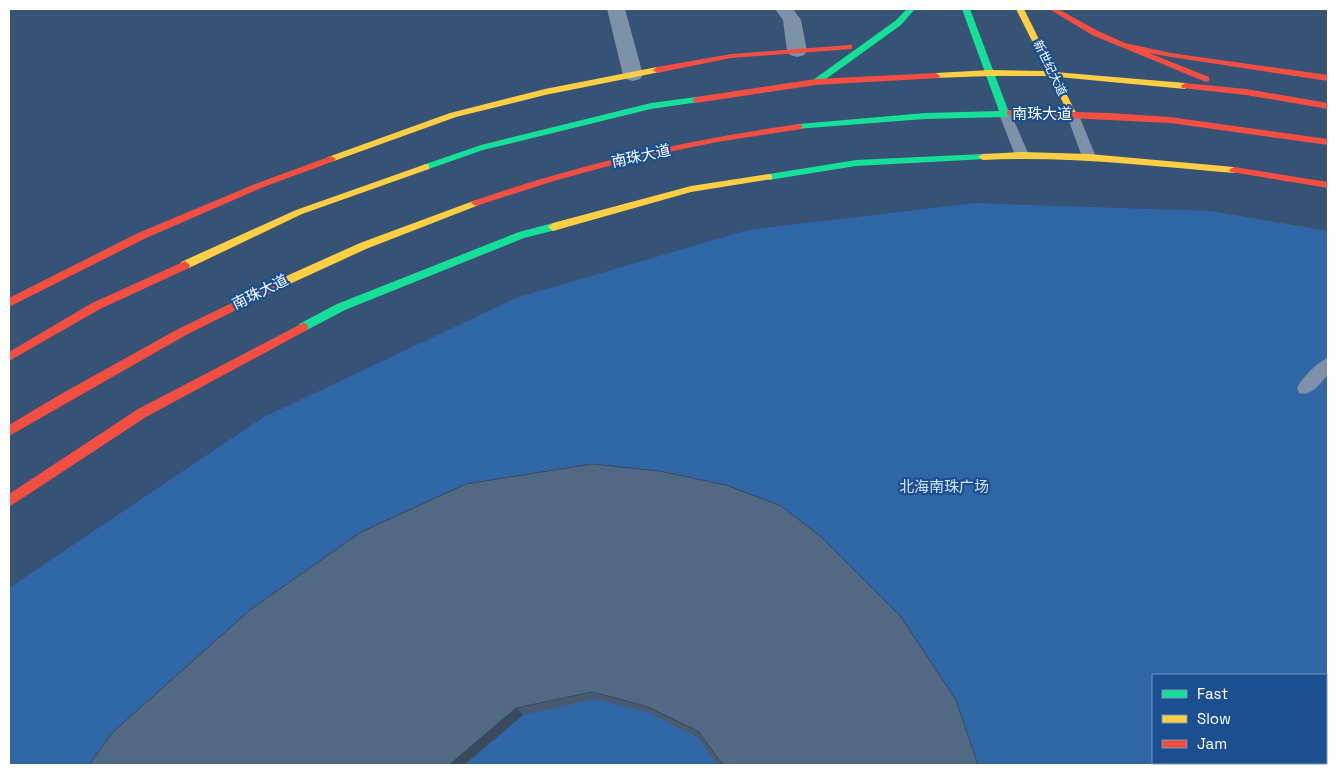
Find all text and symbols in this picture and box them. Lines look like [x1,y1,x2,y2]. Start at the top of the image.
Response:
street label: 新世纪大道 [1030,38,1070,98]
street label: 南珠大道 [1012,104,1072,123]
street label: 南珠大道 [610,140,672,171]
street label: 南珠大道 [229,270,291,313]
park label: 北海南珠广场 [899,477,989,496]
legend [1152,674,1327,764]
text: Fast [1197,684,1228,703]
text: Slow [1197,709,1231,728]
text: Jam [1197,734,1227,753]

